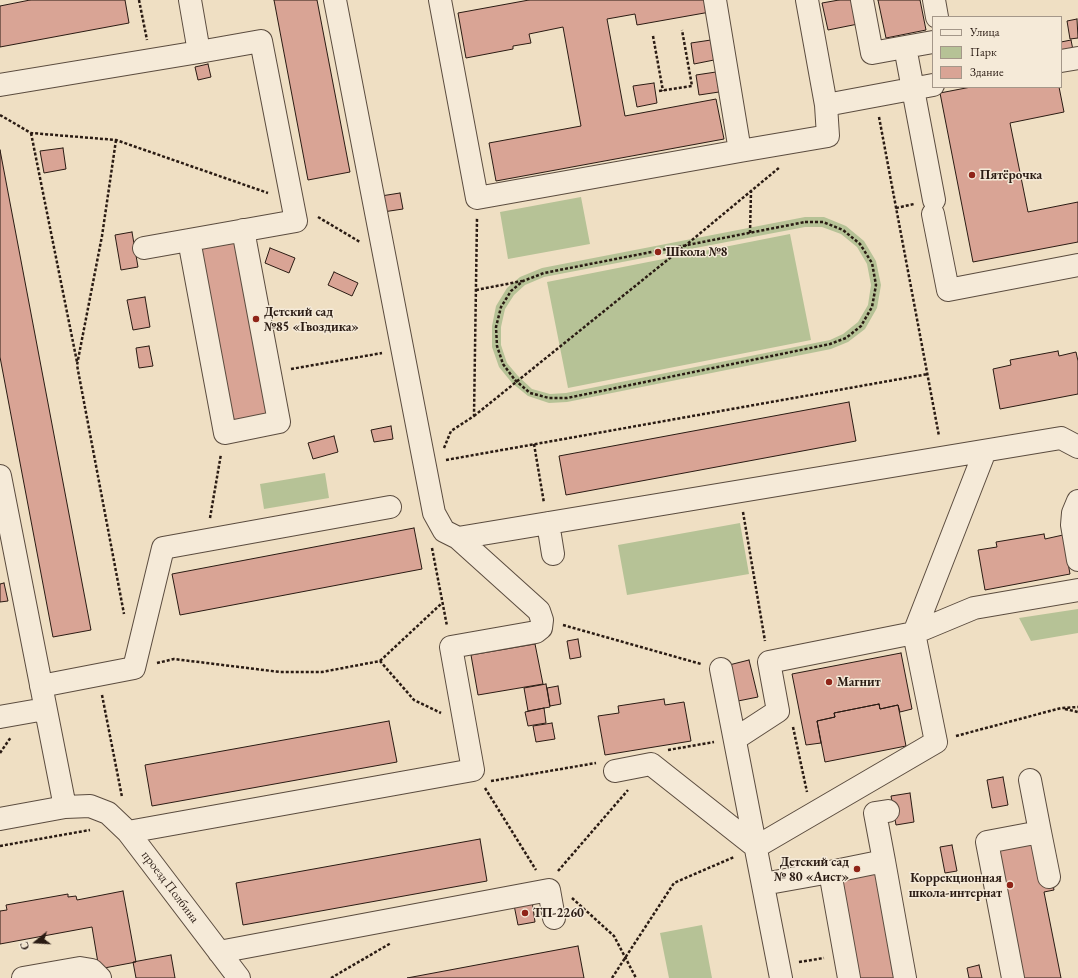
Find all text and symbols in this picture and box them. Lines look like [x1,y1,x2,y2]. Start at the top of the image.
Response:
legend [932,16,1062,88]
text: Улица [970,24,1000,40]
text: Парк [970,44,997,60]
text: Здание [970,64,1004,80]
place label: Пятёрочка [980,167,1042,183]
marker: Пятёрочка [967,170,977,180]
place label: Школа №8 [666,244,727,260]
marker: Школа №8 [653,247,663,257]
place label: Детский сад №85 «Гвоздика» [264,304,359,335]
marker: Детский сад №85 «Гвоздика» [251,314,261,324]
place label: Магнит [837,674,881,690]
marker: Магнит [824,677,834,687]
street label: проезд Полбина [138,848,202,926]
place label: Детский сад № 80 «Аист» [774,854,849,885]
marker: Детский сад № 80 «Аист» [852,864,862,874]
place label: Коррекционная школа-интернат [909,870,1002,901]
marker: Коррекционная школа-интернат [1005,880,1015,890]
place label: ТП-2260 [533,905,584,921]
marker: ТП-2260 [520,908,530,918]
north arrow [16,922,56,962]
text: С [17,940,32,952]

